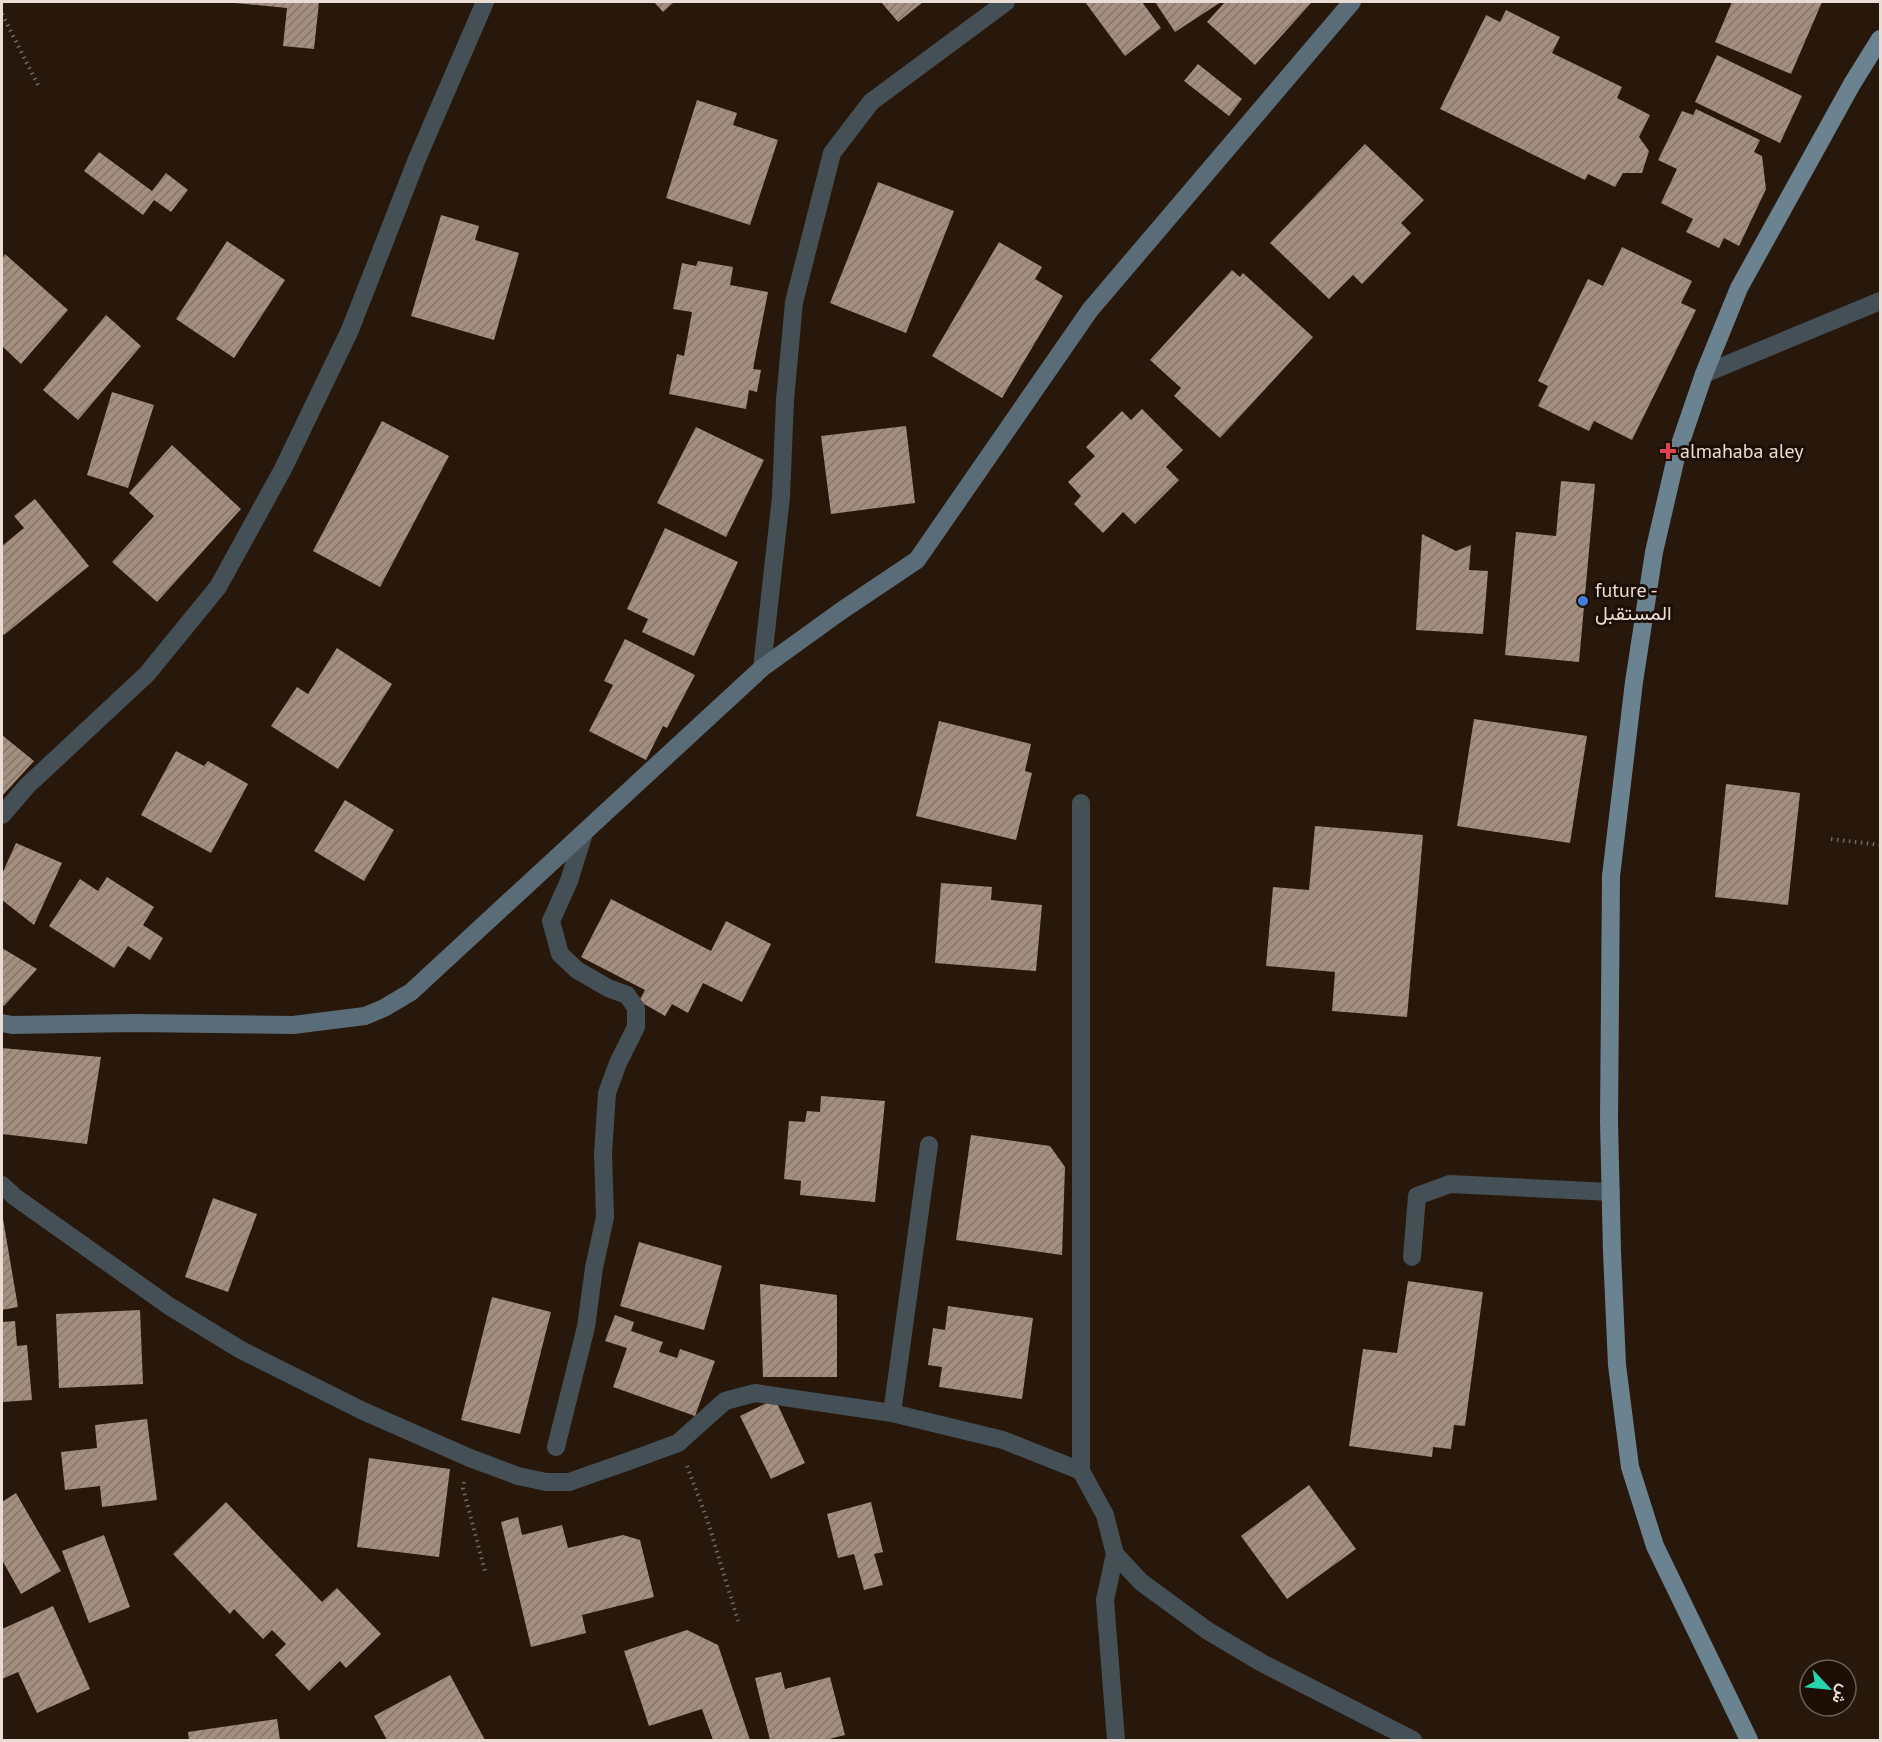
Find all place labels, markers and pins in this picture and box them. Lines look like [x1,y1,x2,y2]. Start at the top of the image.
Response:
place label: almahaba aley [1680,438,1804,464]
marker: almahaba aley [1661,444,1675,458]
place label: future - المستقبل [1595,577,1672,626]
marker: future - المستقبل [1576,594,1590,608]

